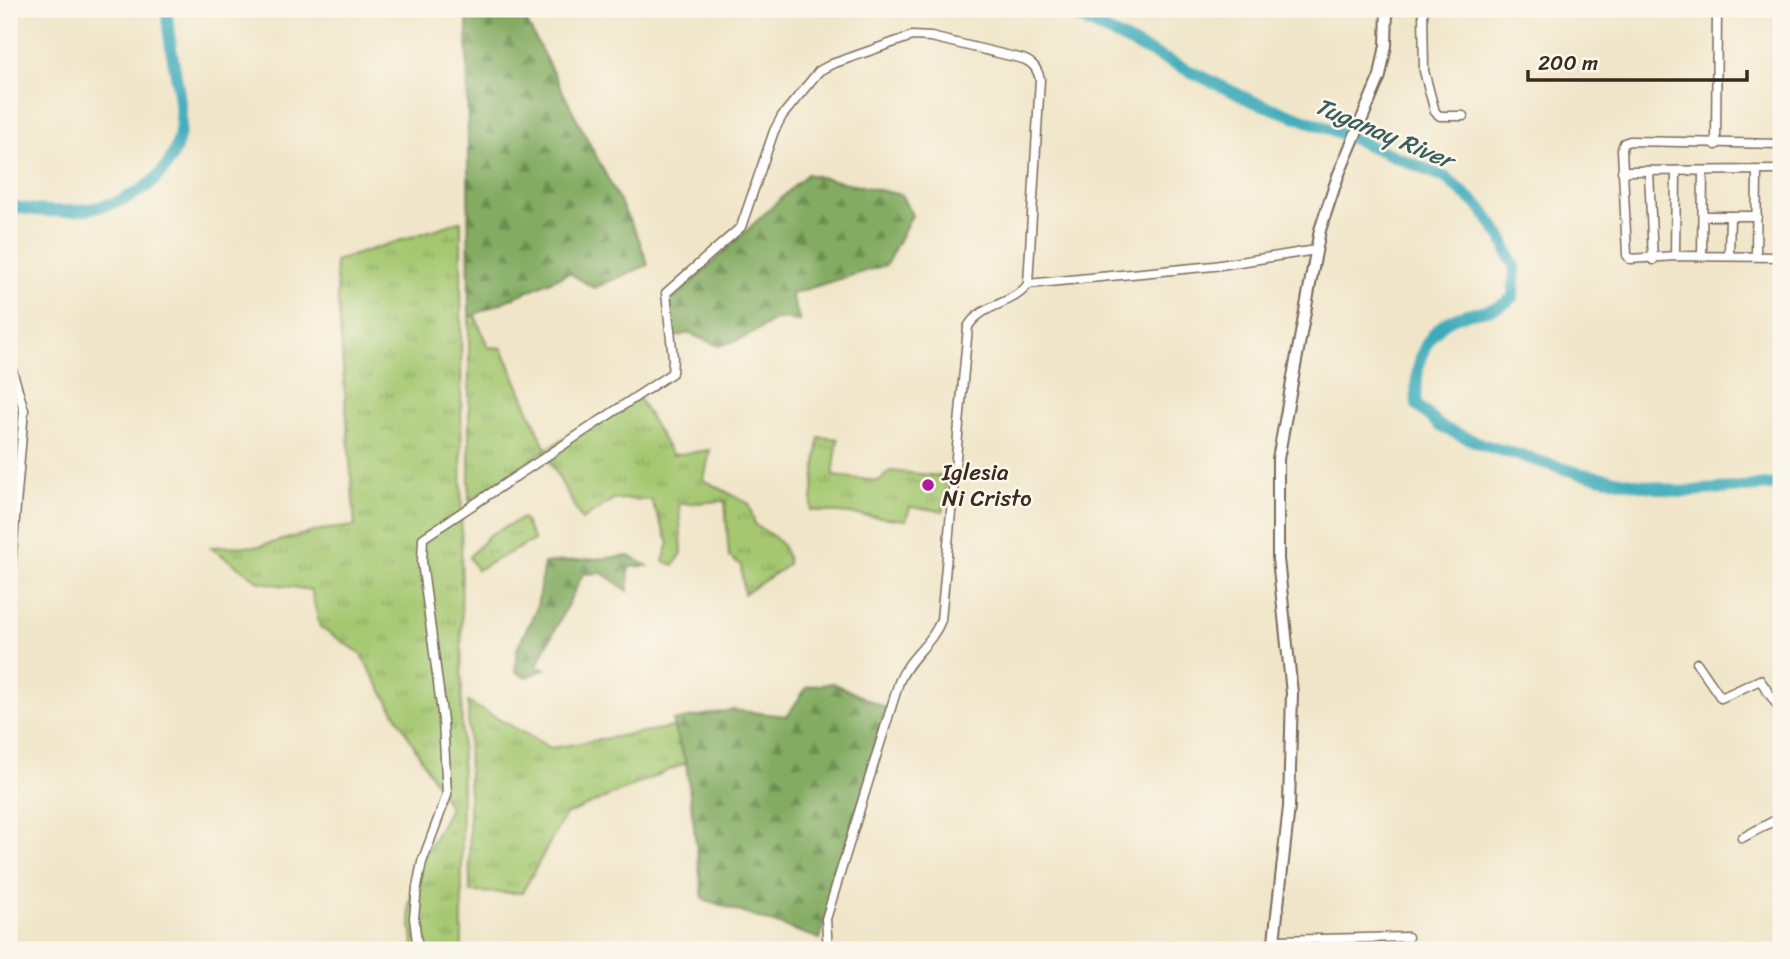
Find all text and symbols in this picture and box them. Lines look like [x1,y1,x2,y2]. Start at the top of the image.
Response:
scale bar [1528,38,1746,82]
text: 200 m [1538,44,1598,82]
water label: Tuganay River [1308,85,1463,183]
place label: Iglesia Ni Cristo [941,452,1032,519]
marker: Iglesia Ni Cristo [920,477,936,493]

